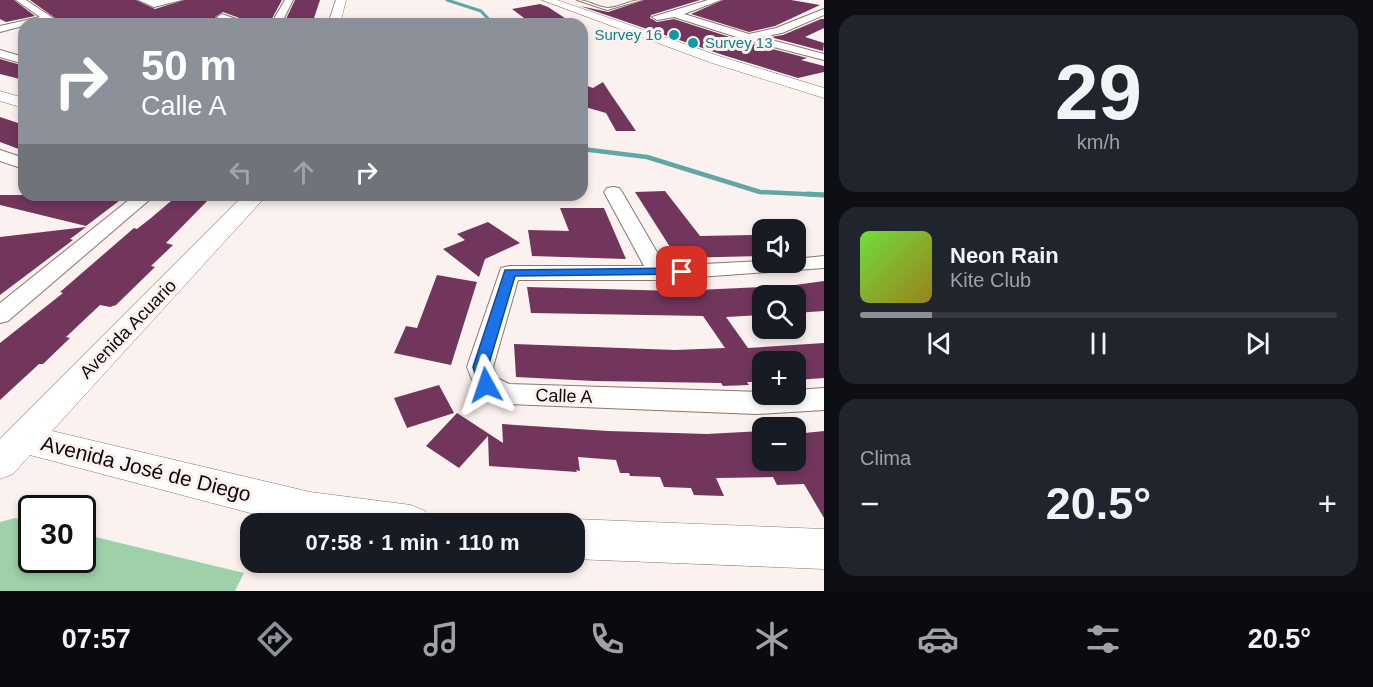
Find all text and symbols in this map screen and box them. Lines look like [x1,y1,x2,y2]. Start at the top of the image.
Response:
place label: Survey 16 [594,26,662,43]
marker: Survey 16 [667,28,681,42]
place label: Survey 13 [705,34,773,51]
marker: Survey 13 [686,36,700,50]
icon: right [42,42,120,120]
text: 50 m [141,42,237,89]
text: 29 [1055,48,1142,136]
text: Calle A [141,91,227,121]
text: km/h [1077,131,1120,153]
icon: left [224,156,257,189]
icon: ahead [287,156,320,189]
icon: right [350,156,383,189]
map controls [752,219,806,471]
button: sound [752,219,806,273]
text: Neon Rain [950,243,1059,268]
pin [656,246,707,297]
icon: arrive [665,255,698,288]
text: Kite Club [950,269,1031,291]
street label: Avenida Acuario [76,275,180,383]
button: search [752,285,806,339]
icon: previous [923,327,956,360]
icon: pause [1082,327,1115,360]
icon: next [1241,327,1274,360]
button: + [752,351,806,405]
position arrow [454,353,518,417]
street label: Calle A [535,385,593,407]
button: − [752,417,806,471]
street label: Avenida José de Diego [39,431,254,506]
text: Clima [860,447,911,469]
text: 20.5° [1046,478,1151,529]
text: − [860,485,879,522]
text: + [1318,485,1337,522]
speed limit sign: 30 [18,495,96,573]
text: 07:58 · 1 min · 110 m [306,530,520,555]
icon: directions [254,618,296,660]
icon: music [420,618,462,660]
icon: phone [586,618,628,660]
icon: climate [751,618,793,660]
icon: car [917,618,959,660]
icon: filters [1082,618,1124,660]
text: 07:57 [62,624,131,654]
text: 20.5° [1248,624,1311,654]

